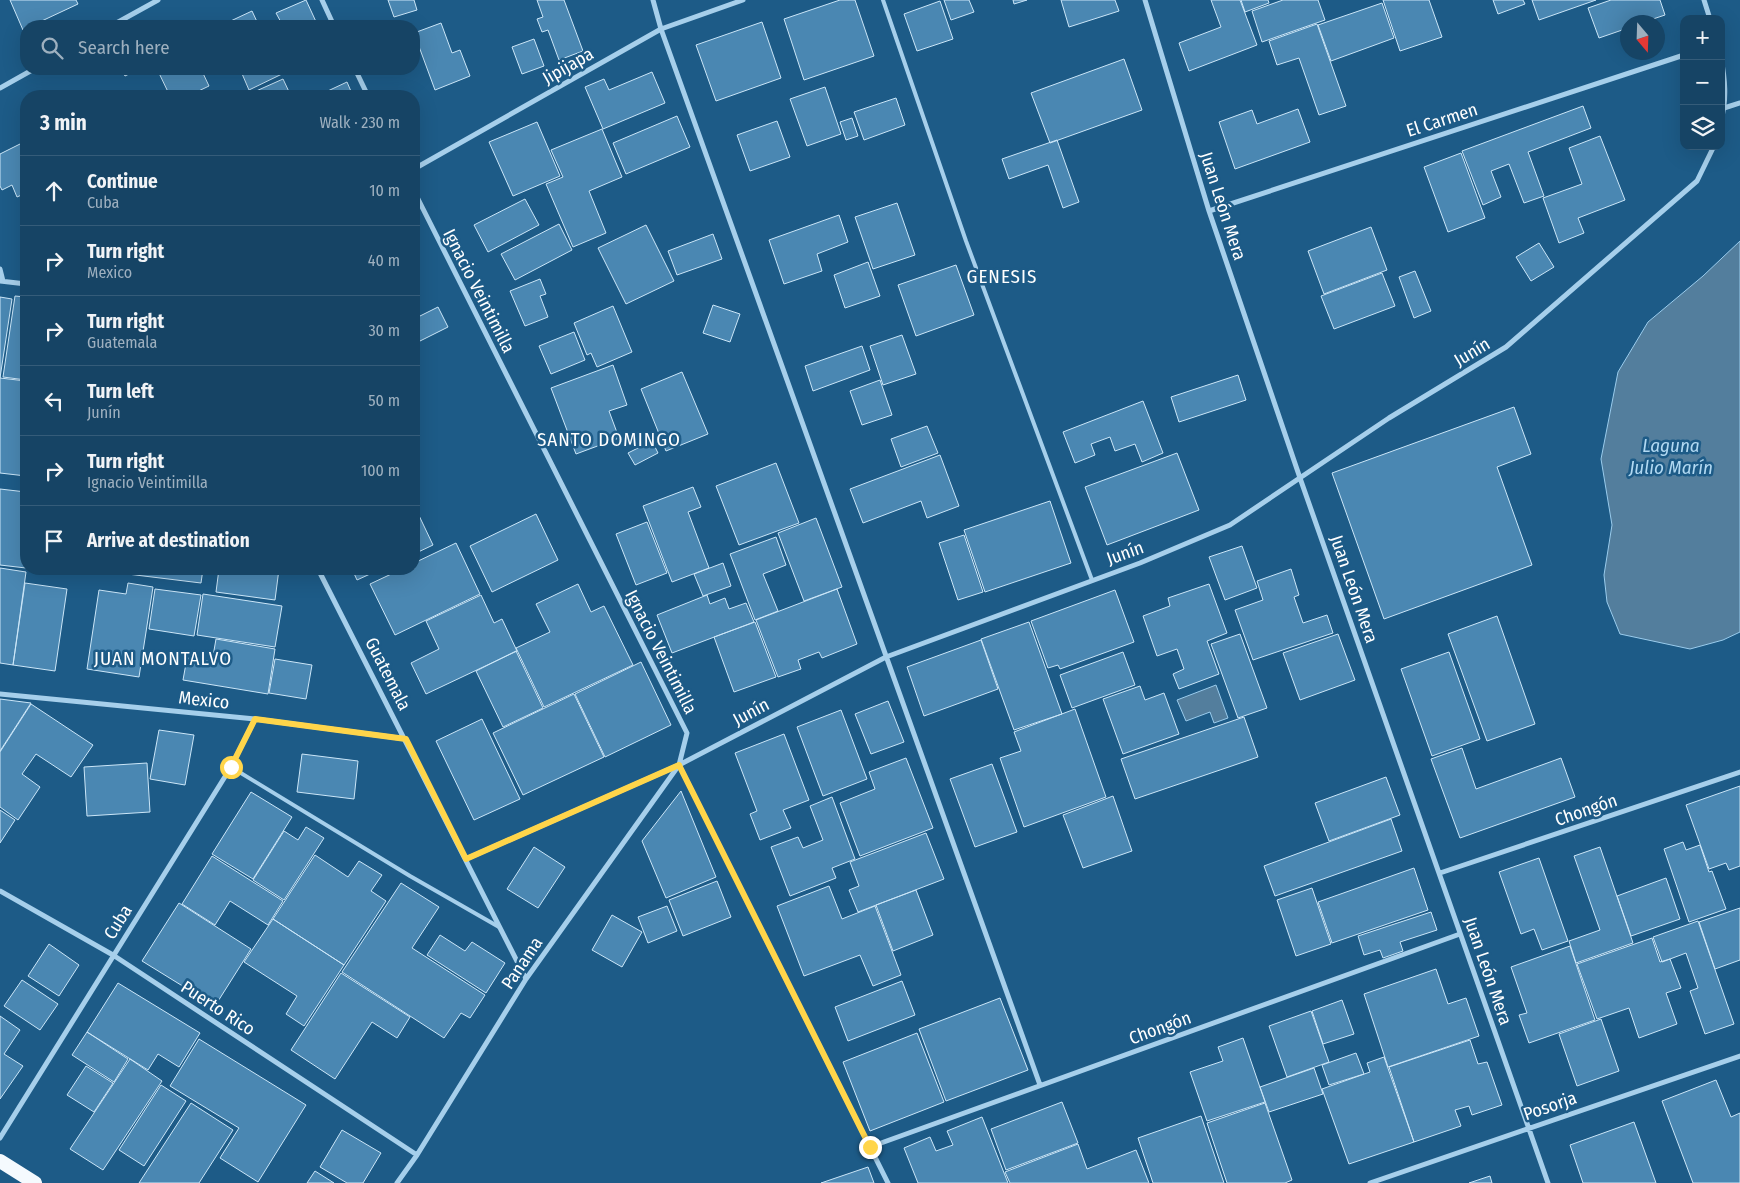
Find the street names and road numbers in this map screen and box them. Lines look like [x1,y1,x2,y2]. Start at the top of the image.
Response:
street label: Jipijapa [539,43,598,89]
street label: El Carmen [1404,98,1480,142]
street label: Juan León Mera [1195,149,1251,263]
street label: Ignacio Veintimilla [438,225,520,357]
street label: Junín [1450,333,1494,371]
street label: Juan León Mera [1325,532,1383,646]
street label: Junín [1103,536,1147,570]
street label: Ignacio Veintimilla [620,586,702,718]
street label: Guatemala [360,634,416,714]
street label: Mexico [178,686,230,714]
street label: Junín [729,693,773,731]
street label: Chongón [1552,789,1620,831]
street label: Cuba [99,901,137,943]
street label: Juan León Mera [1459,914,1517,1028]
street label: Panama [497,933,548,993]
street label: Puerto Rico [177,976,259,1040]
street label: Chongón [1126,1007,1194,1049]
street label: Posorja [1520,1087,1580,1125]

